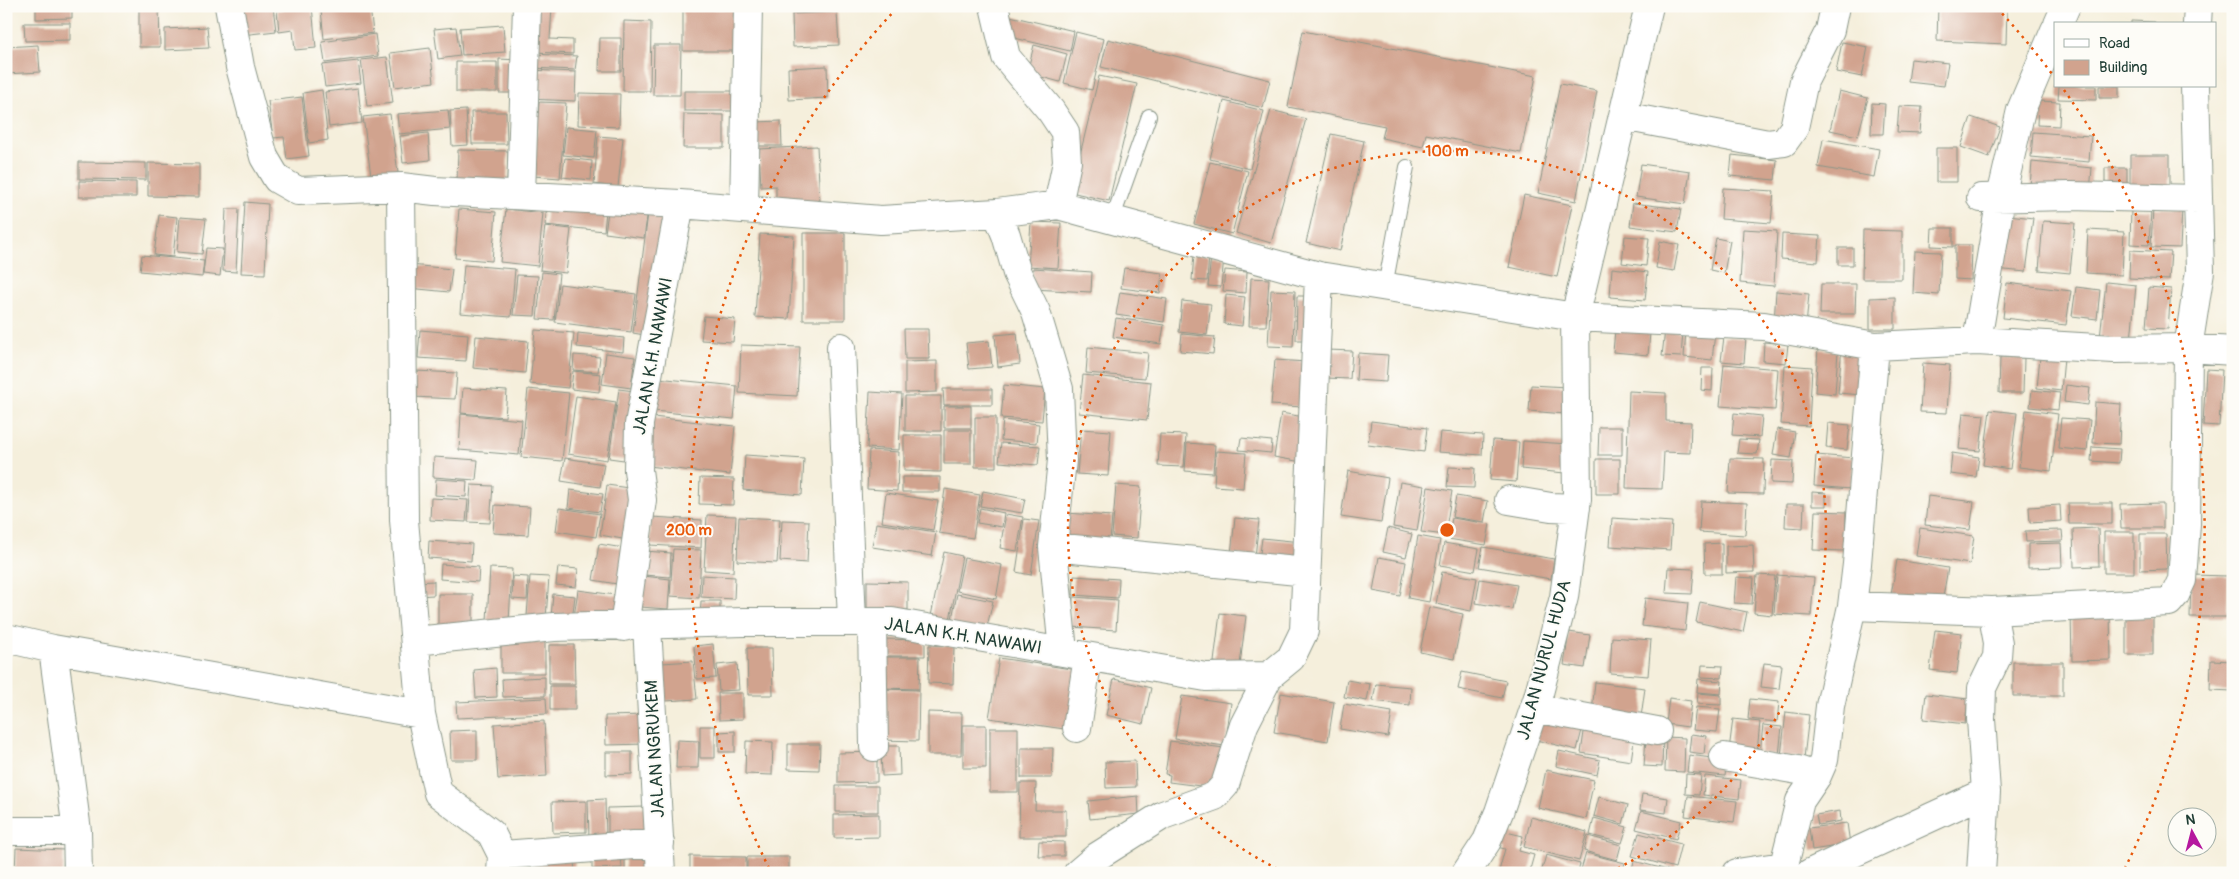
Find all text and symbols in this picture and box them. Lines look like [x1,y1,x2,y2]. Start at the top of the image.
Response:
legend [2054,22,2216,88]
text: Road [2099,34,2130,53]
text: Building [2099,58,2147,77]
text: 100 m [1426,142,1468,161]
street label: JALAN K.H. NAWAWI [628,276,678,436]
text: 200 m [666,521,712,540]
centre of rings [1438,521,1456,539]
street label: JALAN NURUL HUDA [1512,577,1577,743]
street label: JALAN K.H. NAWAWI [883,612,1043,660]
street label: JALAN NGRUKEM [640,680,670,818]
north arrow [2166,806,2216,856]
text: N [2185,811,2196,829]

